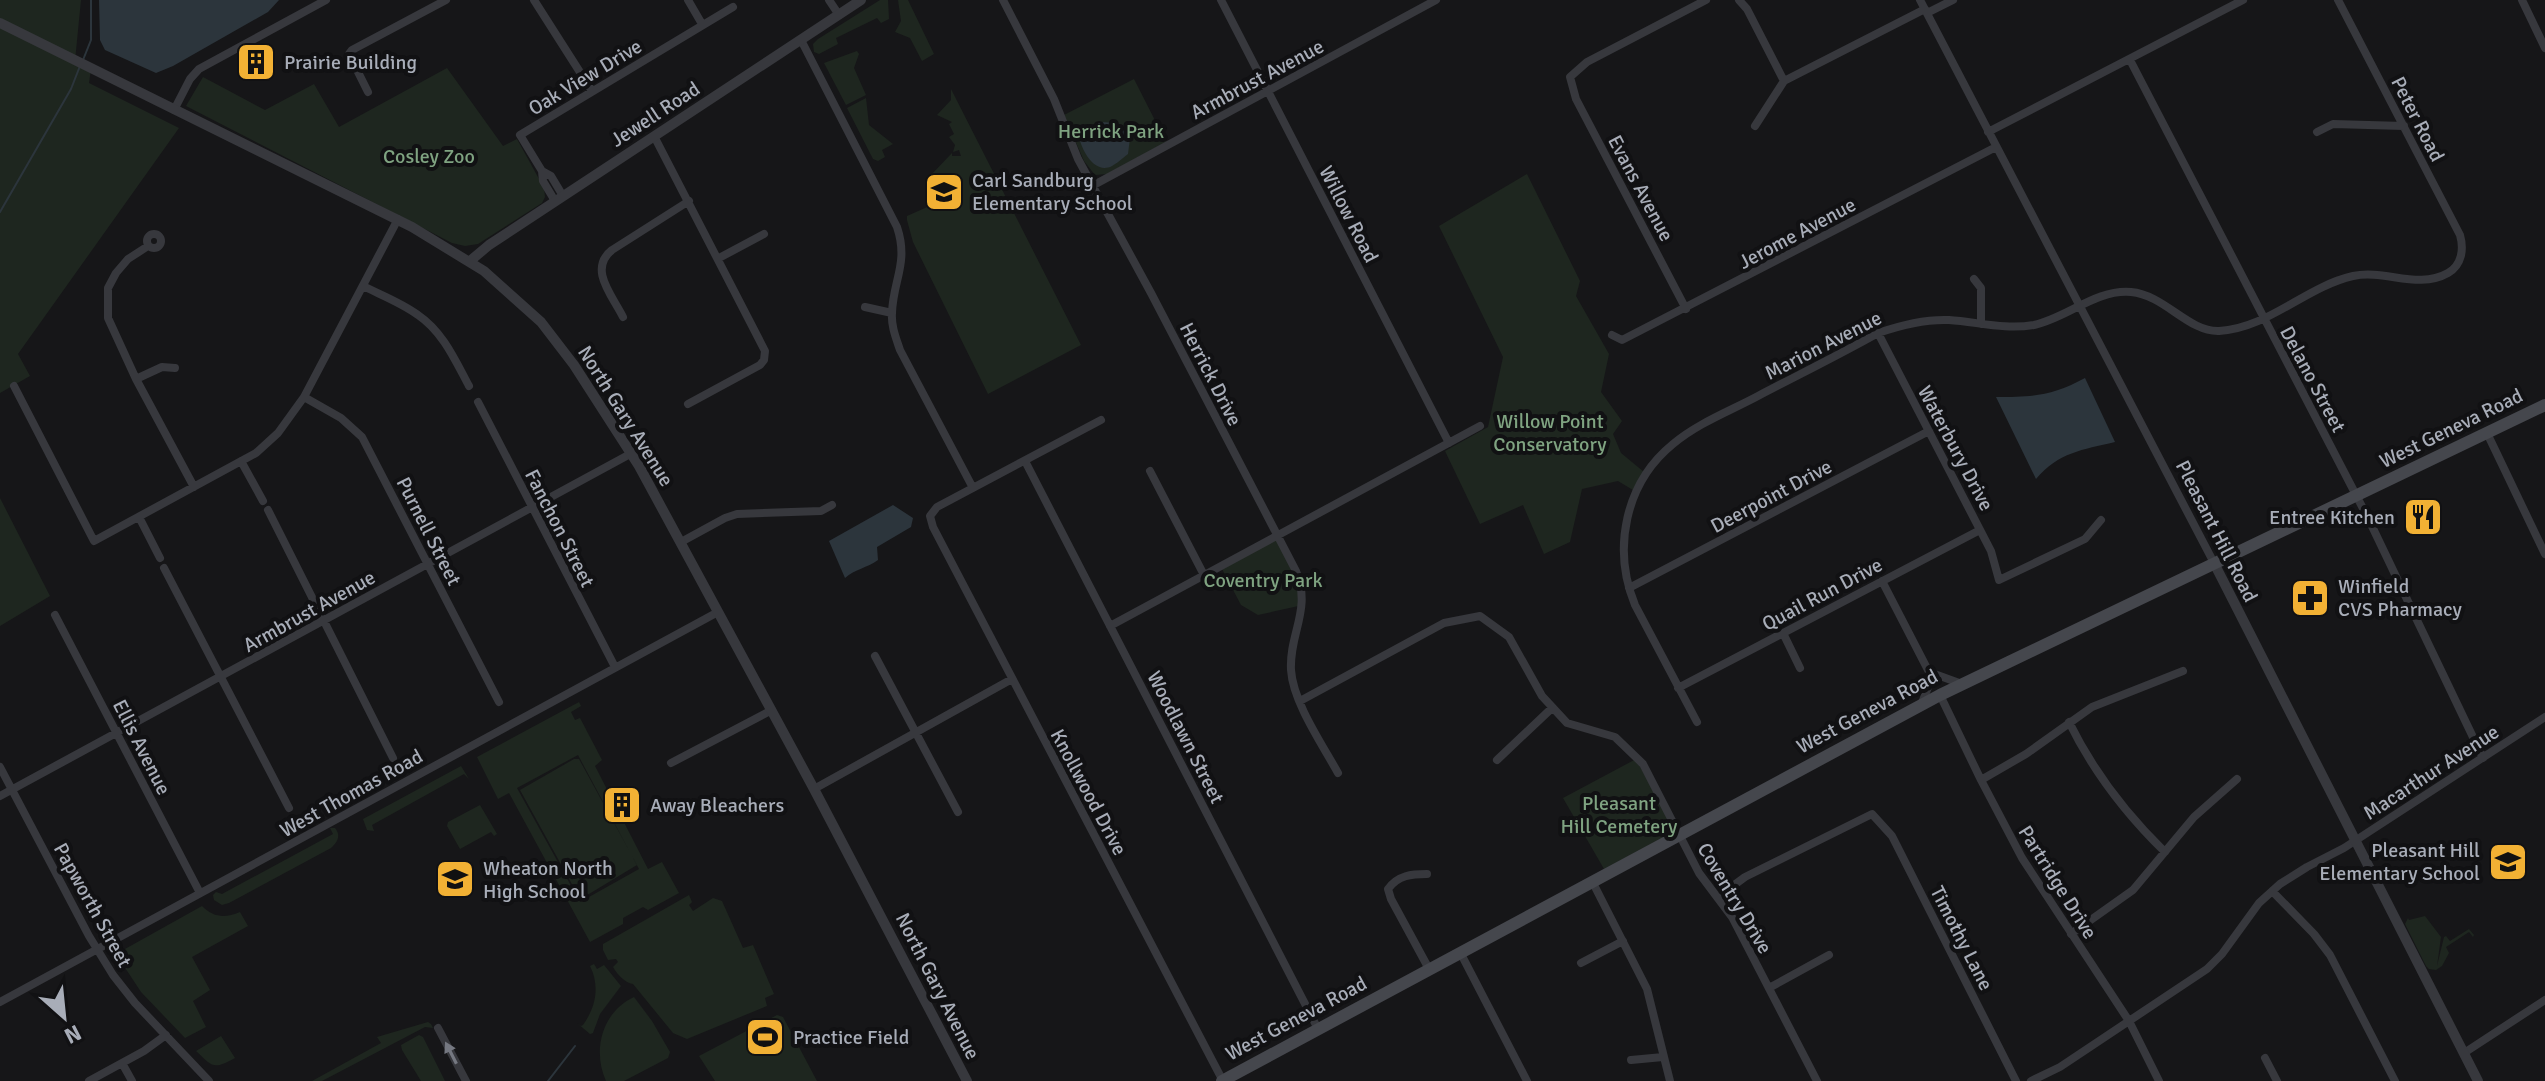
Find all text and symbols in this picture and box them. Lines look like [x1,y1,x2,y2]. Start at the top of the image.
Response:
street label: Oak View Drive [524,34,646,121]
street label: Armbrust Avenue [1186,34,1328,125]
building icon: Prairie Building [235,41,277,83]
place label: Prairie Building [284,50,417,75]
street label: Peter Road [2385,72,2450,166]
street label: Jewell Road [606,76,705,153]
park label: Herrick Park [1058,119,1164,144]
street label: Evans Avenue [1602,131,1679,246]
park label: Cosley Zoo [383,144,475,169]
street label: Willow Road [1313,162,1384,267]
place label: Carl Sandburg Elementary School [972,168,1133,216]
school or university icon: Carl Sandburg Elementary School [923,171,965,213]
street label: Jerome Avenue [1734,192,1860,275]
street label: Marion Avenue [1761,305,1886,386]
street label: Herrick Drive [1174,318,1247,430]
street label: Delano Street [2274,322,2351,437]
street label: North Gary Avenue [572,341,679,491]
street label: Waterbury Drive [1912,381,1999,515]
street label: West Geneva Road [2375,383,2527,474]
park label: Willow Point Conservatory [1493,409,1607,457]
street label: Deerpoint Drive [1706,454,1836,539]
street label: Pleasant Hill Road [2170,456,2263,606]
street label: Fanchon Street [519,465,600,591]
street label: Purnell Street [391,473,467,590]
restaurant icon: Entree Kitchen [2402,496,2444,538]
place label: Entree Kitchen [2269,505,2395,530]
street label: Quail Run Drive [1758,552,1887,637]
street label: Armbrust Avenue [239,565,380,658]
park label: Coventry Park [1204,568,1322,593]
place label: Winfield CVS Pharmacy [2338,574,2462,622]
pharmacy icon: Winfield CVS Pharmacy [2289,577,2331,619]
street label: West Geneva Road [1792,664,1942,759]
street label: Woodlawn Street [1141,667,1230,808]
street label: Ellis Avenue [107,695,176,799]
street label: Macarthur Avenue [2359,719,2504,826]
street label: Knollwood Drive [1045,725,1132,860]
street label: West Thomas Road [275,744,427,843]
building icon: Away Bleachers [601,784,643,826]
park label: Pleasant Hill Cemetery [1561,791,1678,839]
place label: Away Bleachers [650,793,784,818]
street label: Partridge Drive [2013,821,2102,944]
street label: Coventry Drive [1692,838,1778,958]
place label: Pleasant Hill Elementary School [2319,838,2480,886]
street label: Papworth Street [48,839,137,972]
school or university icon: Pleasant Hill Elementary School [2487,841,2529,883]
place label: Wheaton North High School [483,856,613,904]
school or university icon: Wheaton North High School [434,858,476,900]
street label: Timothy Lane [1925,882,1999,995]
street label: North Gary Avenue [890,909,985,1064]
street label: West Geneva Road [1221,971,1371,1066]
north arrow [24,977,104,1057]
sports icon: Practice Field [744,1016,786,1058]
text: N [60,1019,86,1050]
place label: Practice Field [793,1025,909,1050]
one-way arrow [445,1042,458,1065]

